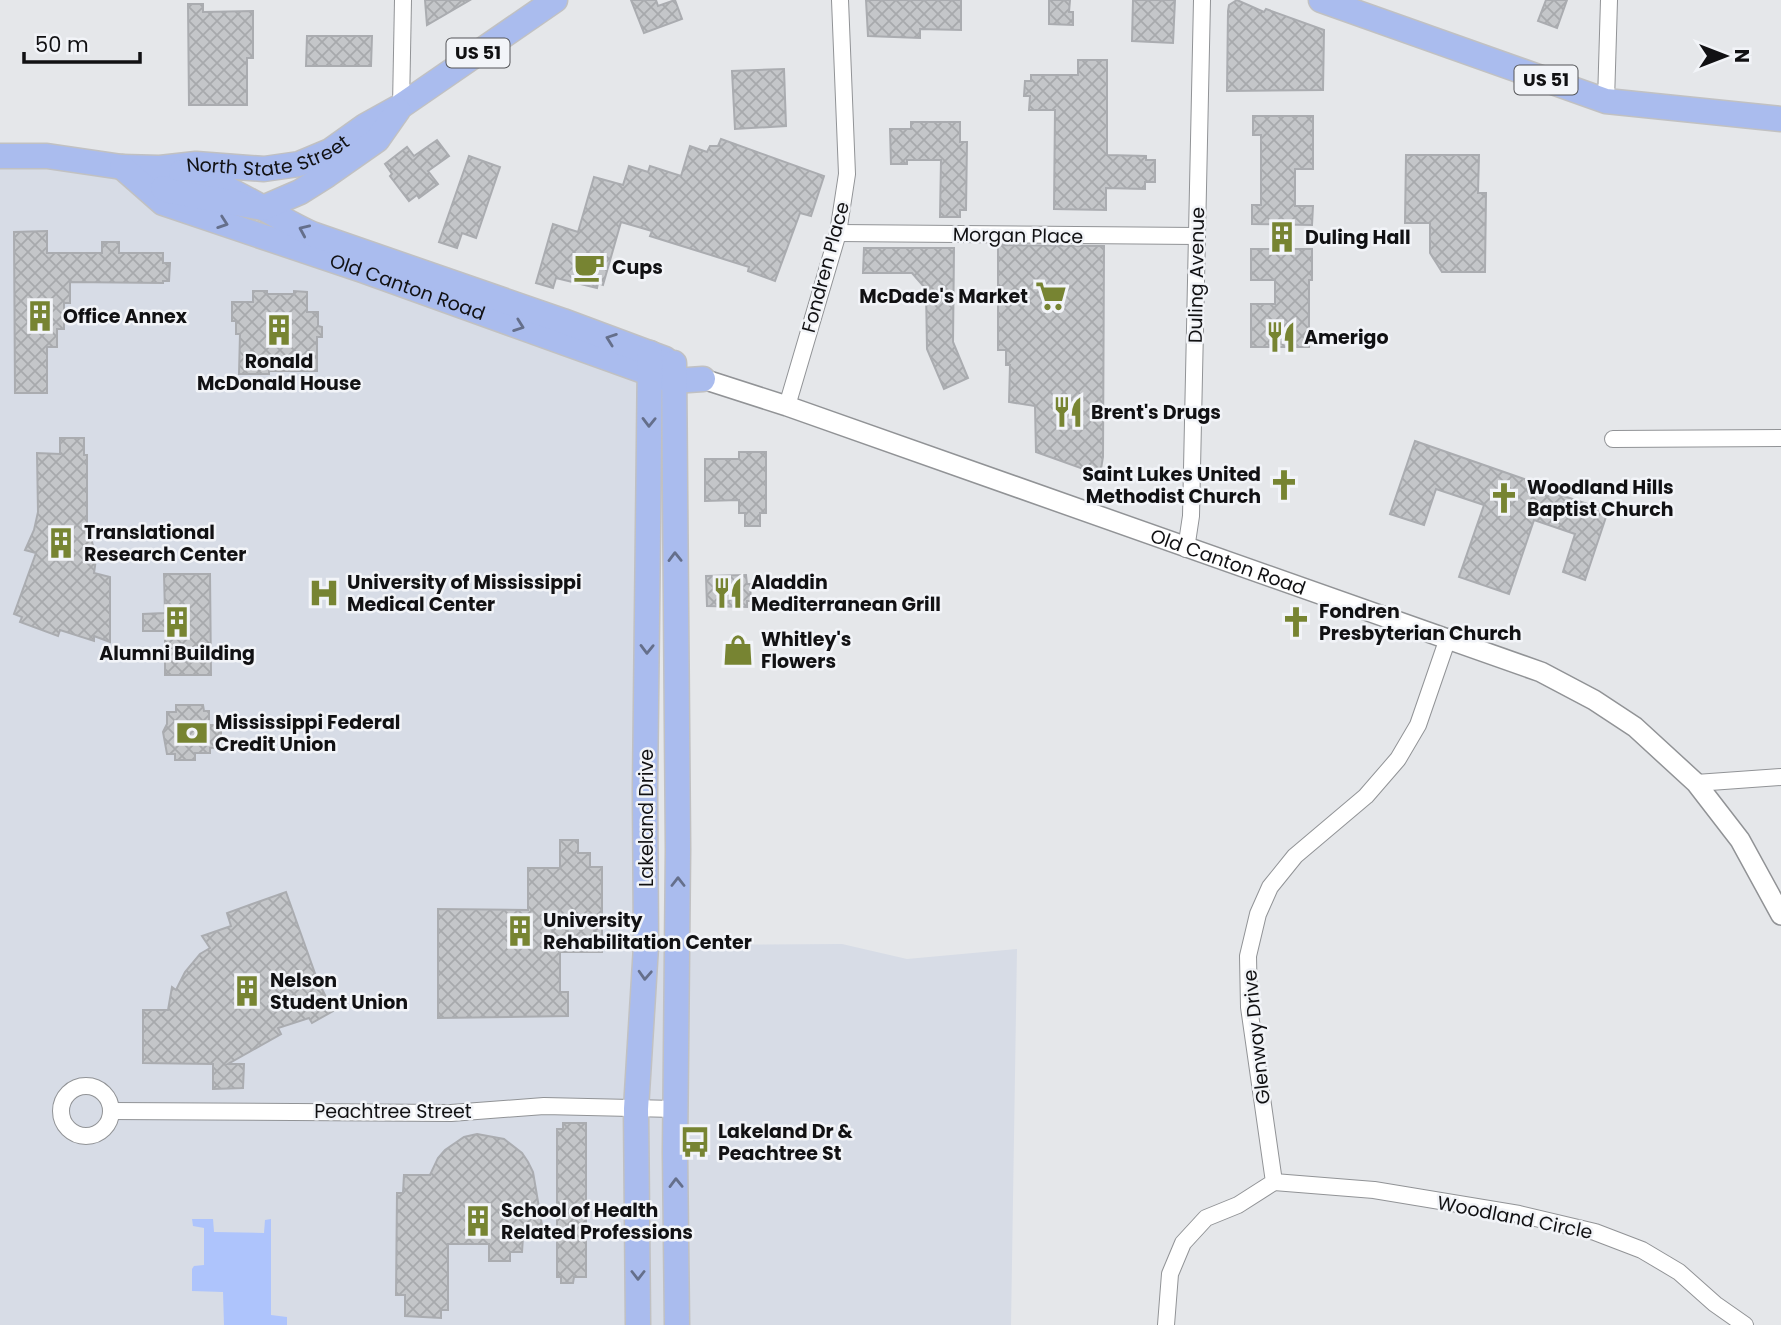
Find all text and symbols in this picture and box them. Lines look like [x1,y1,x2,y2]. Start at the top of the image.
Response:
scale bar [24,21,140,65]
north arrow [1690,21,1760,91]
text: 50 m [35,30,89,59]
road number: US 51 [447,38,510,68]
text: N [1728,49,1755,63]
road number: US 51 [1514,66,1578,94]
street label: North State Street [185,129,355,183]
street label: Fondren Place [795,199,856,336]
street label: Duling Avenue [1182,207,1211,343]
one-way arrow [216,215,228,229]
building icon: Duling Hall [1265,220,1299,254]
street label: Morgan Place [953,221,1083,250]
one-way arrow [299,224,311,238]
place label: Duling Hall [1305,224,1411,251]
street label: Old Canton Road [326,247,489,327]
cafe icon: Cups [572,250,606,284]
place label: Cups [612,254,663,281]
supermarket icon: McDade's Market [1034,279,1068,313]
place label: McDade's Market [859,283,1028,310]
building icon: Office Annex [23,299,57,333]
place label: Office Annex [63,303,188,330]
building icon: Ronald McDonald House [262,313,296,347]
one-way arrow [512,318,525,332]
restaurant icon: Amerigo [1264,320,1298,354]
place label: Amerigo [1304,324,1389,351]
one-way arrow [605,333,617,347]
place label: Ronald McDonald House [197,348,361,397]
restaurant icon: Brent's Drugs [1051,395,1085,429]
place label: Brent's Drugs [1091,399,1221,426]
one-way arrow [641,417,657,427]
place label: Saint Lukes United Methodist Church [1082,461,1261,510]
church icon: Saint Lukes United Methodist Church [1267,468,1301,502]
place label: Woodland Hills Baptist Church [1527,474,1674,523]
church icon: Woodland Hills Baptist Church [1487,481,1521,515]
place label: Translational Research Center [84,519,246,568]
street label: Old Canton Road [1147,522,1309,602]
building icon: Translational Research Center [44,526,78,560]
one-way arrow [667,551,683,562]
place label: University of Mississippi Medical Center [347,569,582,618]
place label: Aladdin Mediterranean Grill [751,569,941,618]
hospital icon: University of Mississippi Medical Center [307,576,341,610]
restaurant icon: Aladdin Mediterranean Grill [711,576,745,610]
place label: Fondren Presbyterian Church [1319,598,1522,647]
building icon: Alumni Building [160,605,194,639]
church icon: Fondren Presbyterian Church [1279,605,1313,639]
place label: Whitley's Flowers [761,626,851,675]
shop icon: Whitley's Flowers [721,633,755,667]
place label: Alumni Building [99,640,255,667]
one-way arrow [639,644,655,655]
place label: Mississippi Federal Credit Union [215,709,400,758]
bank icon: Mississippi Federal Credit Union [175,716,209,750]
street label: Lakeland Drive [633,749,660,887]
one-way arrow [670,877,686,887]
place label: University Rehabilitation Center [543,907,752,956]
building icon: University Rehabilitation Center [503,914,537,948]
place label: Nelson Student Union [270,967,408,1016]
street label: Glenway Drive [1236,968,1277,1106]
one-way arrow [637,969,652,980]
building icon: Nelson Student Union [230,974,264,1008]
street label: Peachtree Street [314,1098,472,1125]
place label: Lakeland Dr & Peachtree St [718,1118,854,1167]
bus stop icon: Lakeland Dr & Peachtree St [678,1125,712,1159]
one-way arrow [668,1178,683,1189]
street label: Woodland Circle [1435,1189,1595,1246]
place label: School of Health Related Professions [501,1197,693,1246]
building icon: School of Health Related Professions [461,1204,495,1238]
one-way arrow [630,1270,646,1281]

